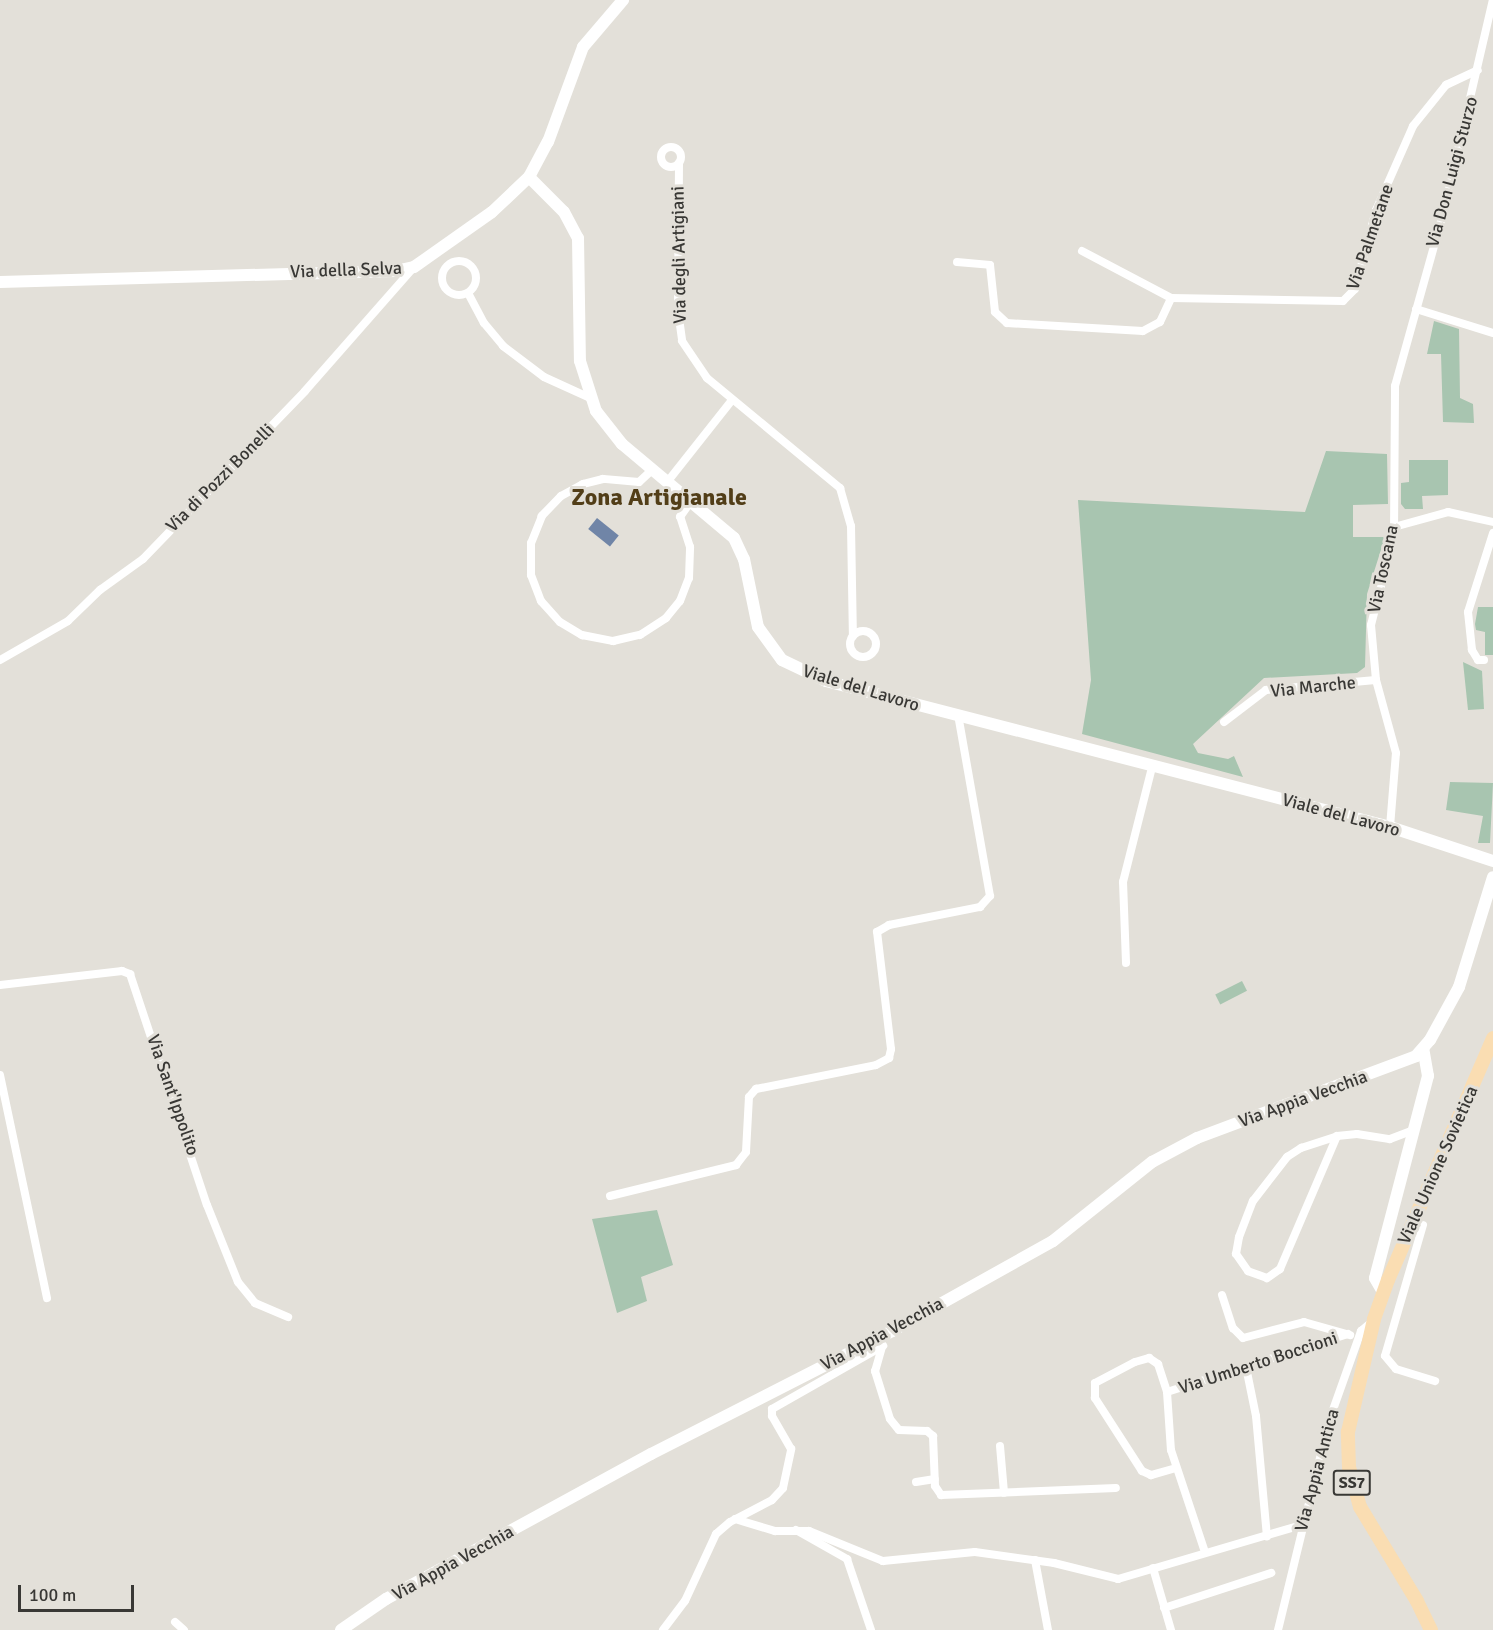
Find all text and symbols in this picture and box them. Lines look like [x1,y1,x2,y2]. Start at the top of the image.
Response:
street label: Via Don Luigi Sturzo [1422,94,1482,250]
street label: Via Palmetane [1342,181,1398,293]
street label: Via degli Artigiani [667,186,691,324]
street label: Via della Selva [290,257,402,283]
street label: Via di Pozzi Bonelli [161,419,279,537]
district label: Zona Artigianale [571,484,747,512]
street label: Via Toscana [1363,523,1403,615]
street label: Viale del Lavoro [800,660,922,716]
street label: Via Marche [1269,672,1357,702]
street label: Viale del Lavoro [1280,789,1402,841]
street label: Via Sant'Ippolito [142,1032,204,1158]
street label: Via Appia Vecchia [1236,1066,1370,1132]
street label: Viale Unione Sovietica [1393,1082,1483,1248]
street label: Via Appia Vecchia [817,1293,947,1375]
street label: Via Umberto Boccioni [1176,1327,1340,1399]
street label: Via Appia Antica [1290,1406,1344,1534]
road number: SS7 [1332,1470,1372,1496]
street label: Via Appia Vecchia [389,1521,517,1605]
scale bar [21,1573,136,1611]
text: 100 m [29,1584,76,1606]

